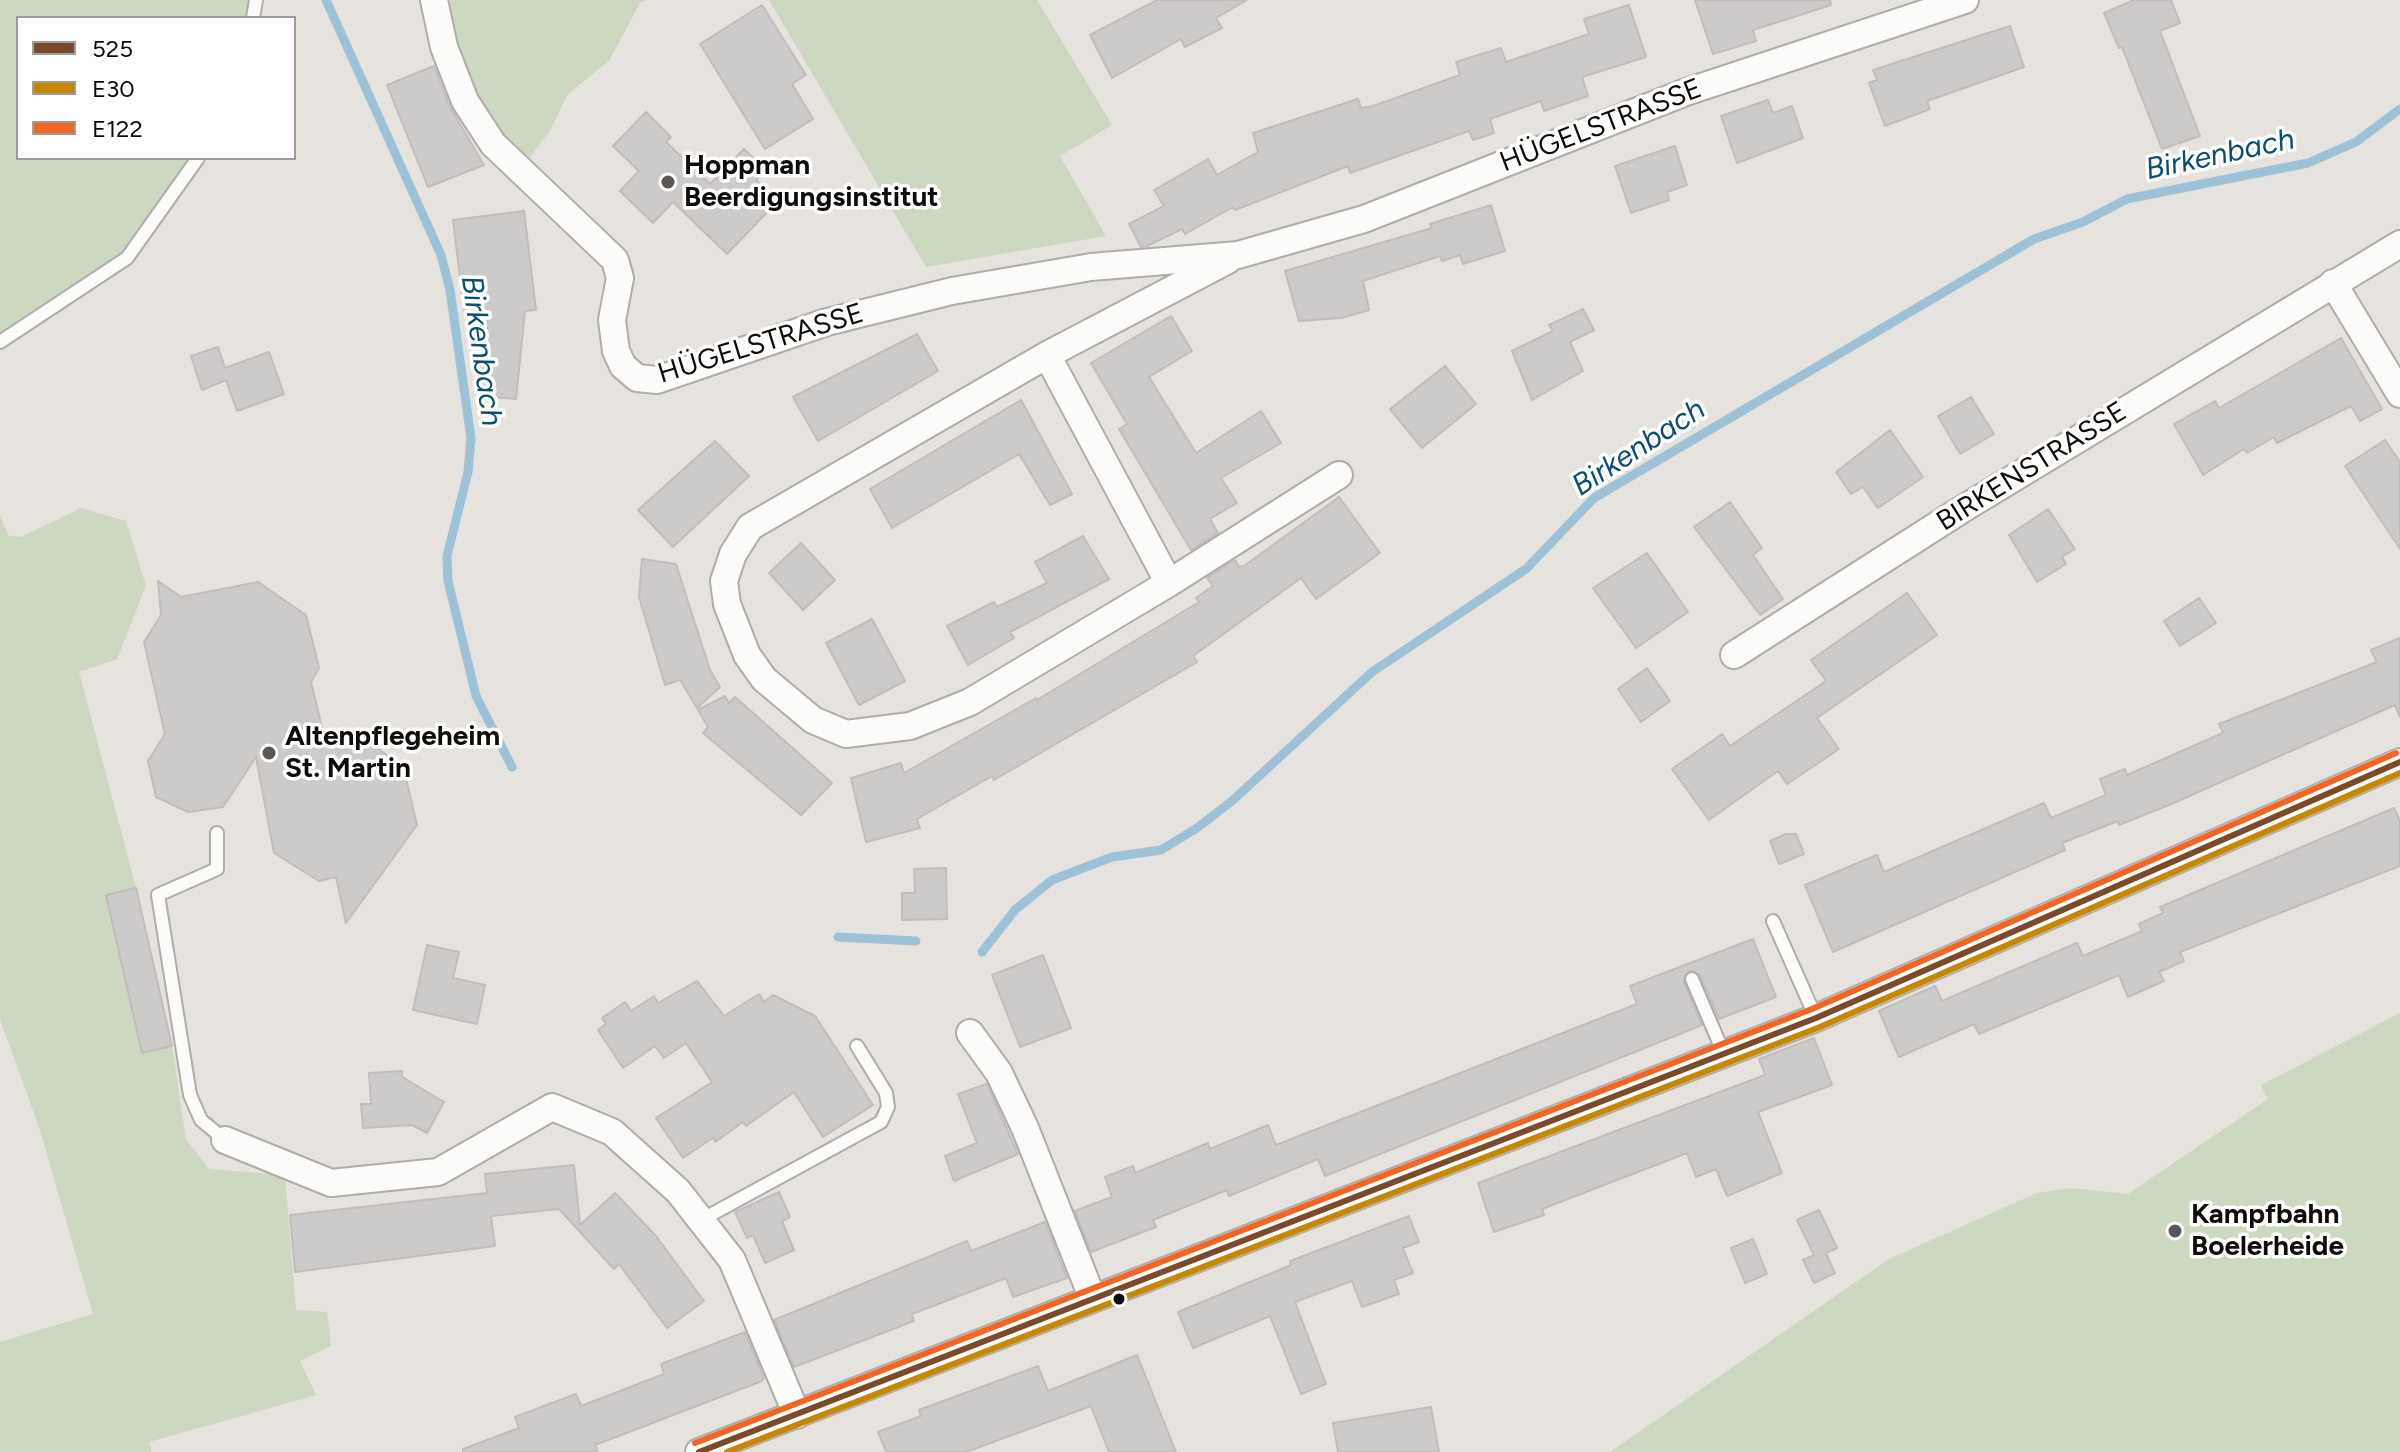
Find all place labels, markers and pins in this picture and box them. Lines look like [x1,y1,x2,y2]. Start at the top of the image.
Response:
place label: Hoppman Beerdigungsinstitut [684,149,939,215]
marker: Hoppman Beerdigungsinstitut [659,173,677,191]
place label: Altenpflegeheim St. Martin [285,720,500,786]
marker: Altenpflegeheim St. Martin [260,744,278,762]
place label: Kampfbahn Boelerheide [2191,1198,2344,1264]
marker: Kampfbahn Boelerheide [2166,1222,2184,1240]
unlabelled marker [1111,1291,1127,1307]

